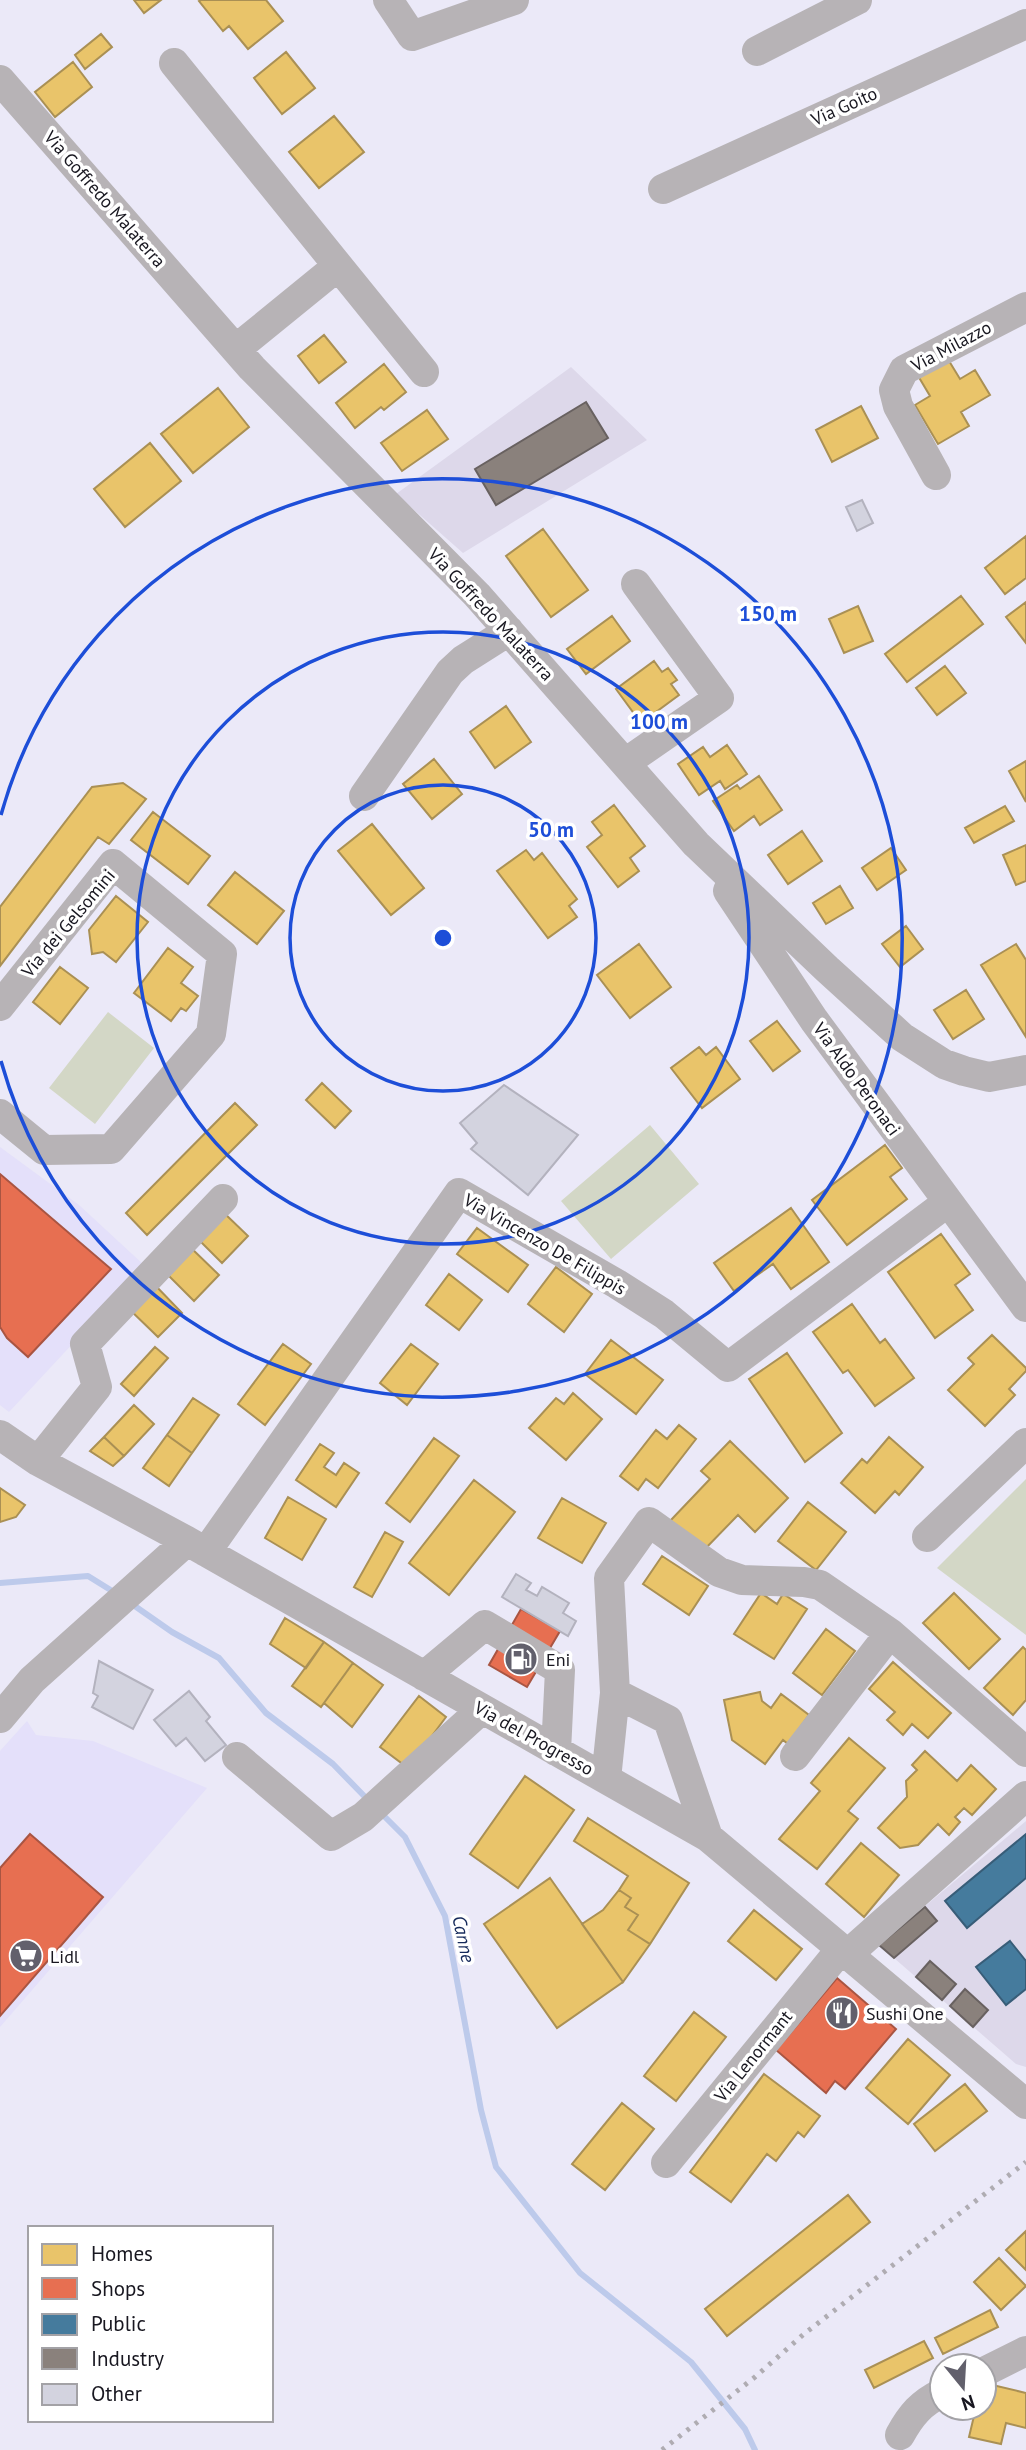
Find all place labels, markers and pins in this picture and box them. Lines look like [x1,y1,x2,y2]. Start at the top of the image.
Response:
centre of rings [431,926,455,950]
fuel station icon: Eni [502,1640,540,1678]
place label: Eni [546,1648,570,1671]
supermarket icon: Lidl [7,1937,45,1975]
place label: Lidl [50,1945,80,1968]
restaurant icon: Sushi One [823,1994,861,2032]
place label: Sushi One [866,2002,944,2025]

